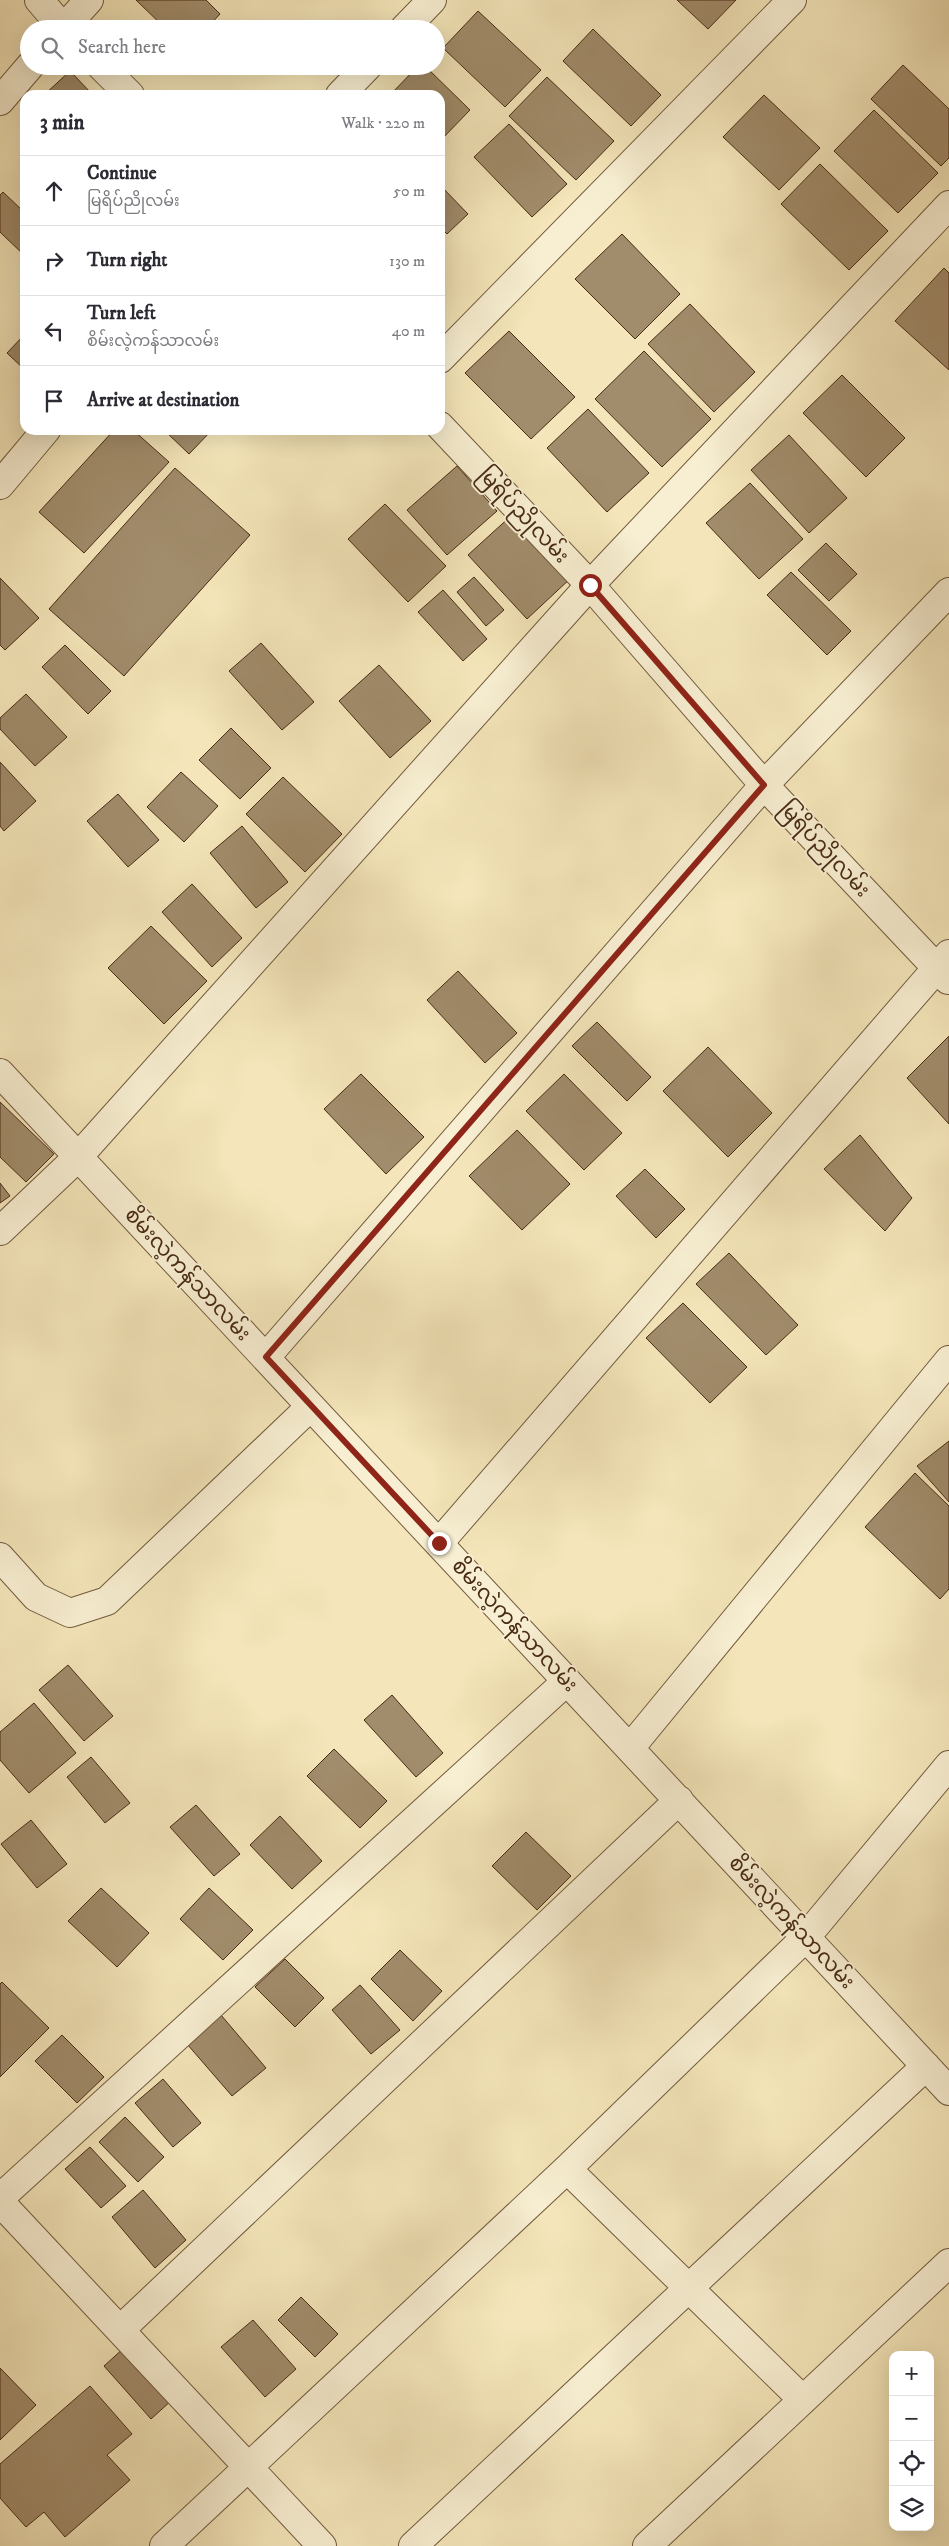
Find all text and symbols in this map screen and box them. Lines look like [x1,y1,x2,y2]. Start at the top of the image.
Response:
search box [20,20,445,75]
icon: search [38,34,66,62]
text: Search here [78,36,166,59]
text: 3 min [40,110,85,136]
text: Walk · 220 m [341,113,425,133]
text: Continue [87,162,157,185]
icon: ahead [40,177,68,205]
text: 50 m [393,181,425,201]
text: မြရိပ်ညိုလမ်း [87,191,180,211]
icon: right [40,247,68,275]
text: Turn right [87,249,167,272]
text: 130 m [389,251,425,271]
text: Turn left [87,302,156,325]
icon: left [40,317,68,345]
text: 40 m [392,321,425,341]
text: စိမ်းလဲ့ကန်သာလမ်း [87,331,219,351]
icon: arrive [40,387,68,415]
text: Arrive at destination [87,389,239,412]
street label: မြရိပ်ညိုလမ်း [470,460,577,571]
route start [579,574,602,597]
street label: မြရိပ်ညိုလမ်း [771,794,878,905]
street label: စိမ်းလဲ့ကန်သာလမ်း [117,1200,259,1349]
route end [428,1532,451,1555]
street label: စိမ်းလဲ့ကန်သာလမ်း [444,1551,586,1700]
street label: စိမ်းလဲ့ကန်သာလမ်း [721,1848,863,1997]
map controls [889,2351,934,2531]
button: + [889,2351,934,2396]
button: − [889,2396,934,2441]
button: locate [889,2441,934,2486]
button: layers [889,2486,934,2531]

